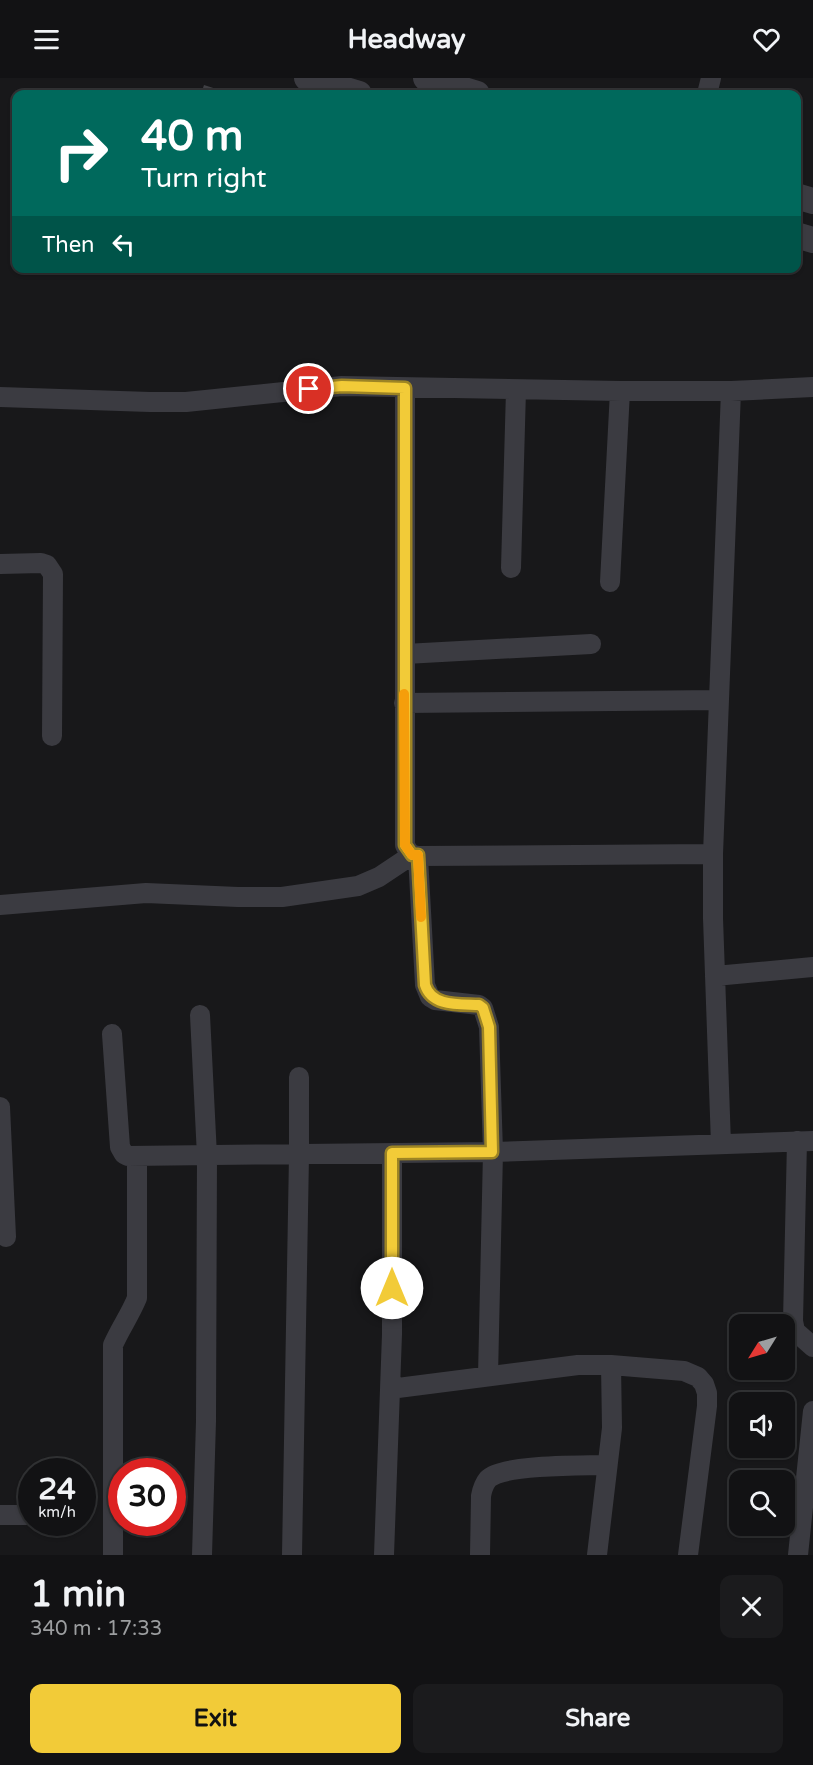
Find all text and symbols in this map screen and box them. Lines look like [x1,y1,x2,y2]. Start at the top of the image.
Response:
icon: menu [30,23,63,56]
text: Headway [347,23,466,56]
icon: heart [750,23,783,56]
text: 40 m [141,111,243,162]
icon: right [42,114,120,192]
text: Turn right [141,162,267,195]
icon: left [107,228,140,261]
text: Then [42,232,95,258]
pin [283,363,334,414]
icon: arrive [292,372,325,405]
position arrow [360,1256,424,1320]
north arrow [729,1314,795,1380]
map controls [729,1314,795,1536]
button: sound [729,1392,795,1458]
speed limit sign: 30 [108,1458,186,1536]
button: search [729,1470,795,1536]
text: 24 [38,1471,76,1508]
text: km/h [38,1503,76,1521]
text: 1 min [30,1573,126,1616]
button: close [720,1575,783,1638]
text: 340 m · 17:33 [30,1617,162,1641]
button: Exit [30,1684,401,1753]
button: Share [413,1684,783,1753]

